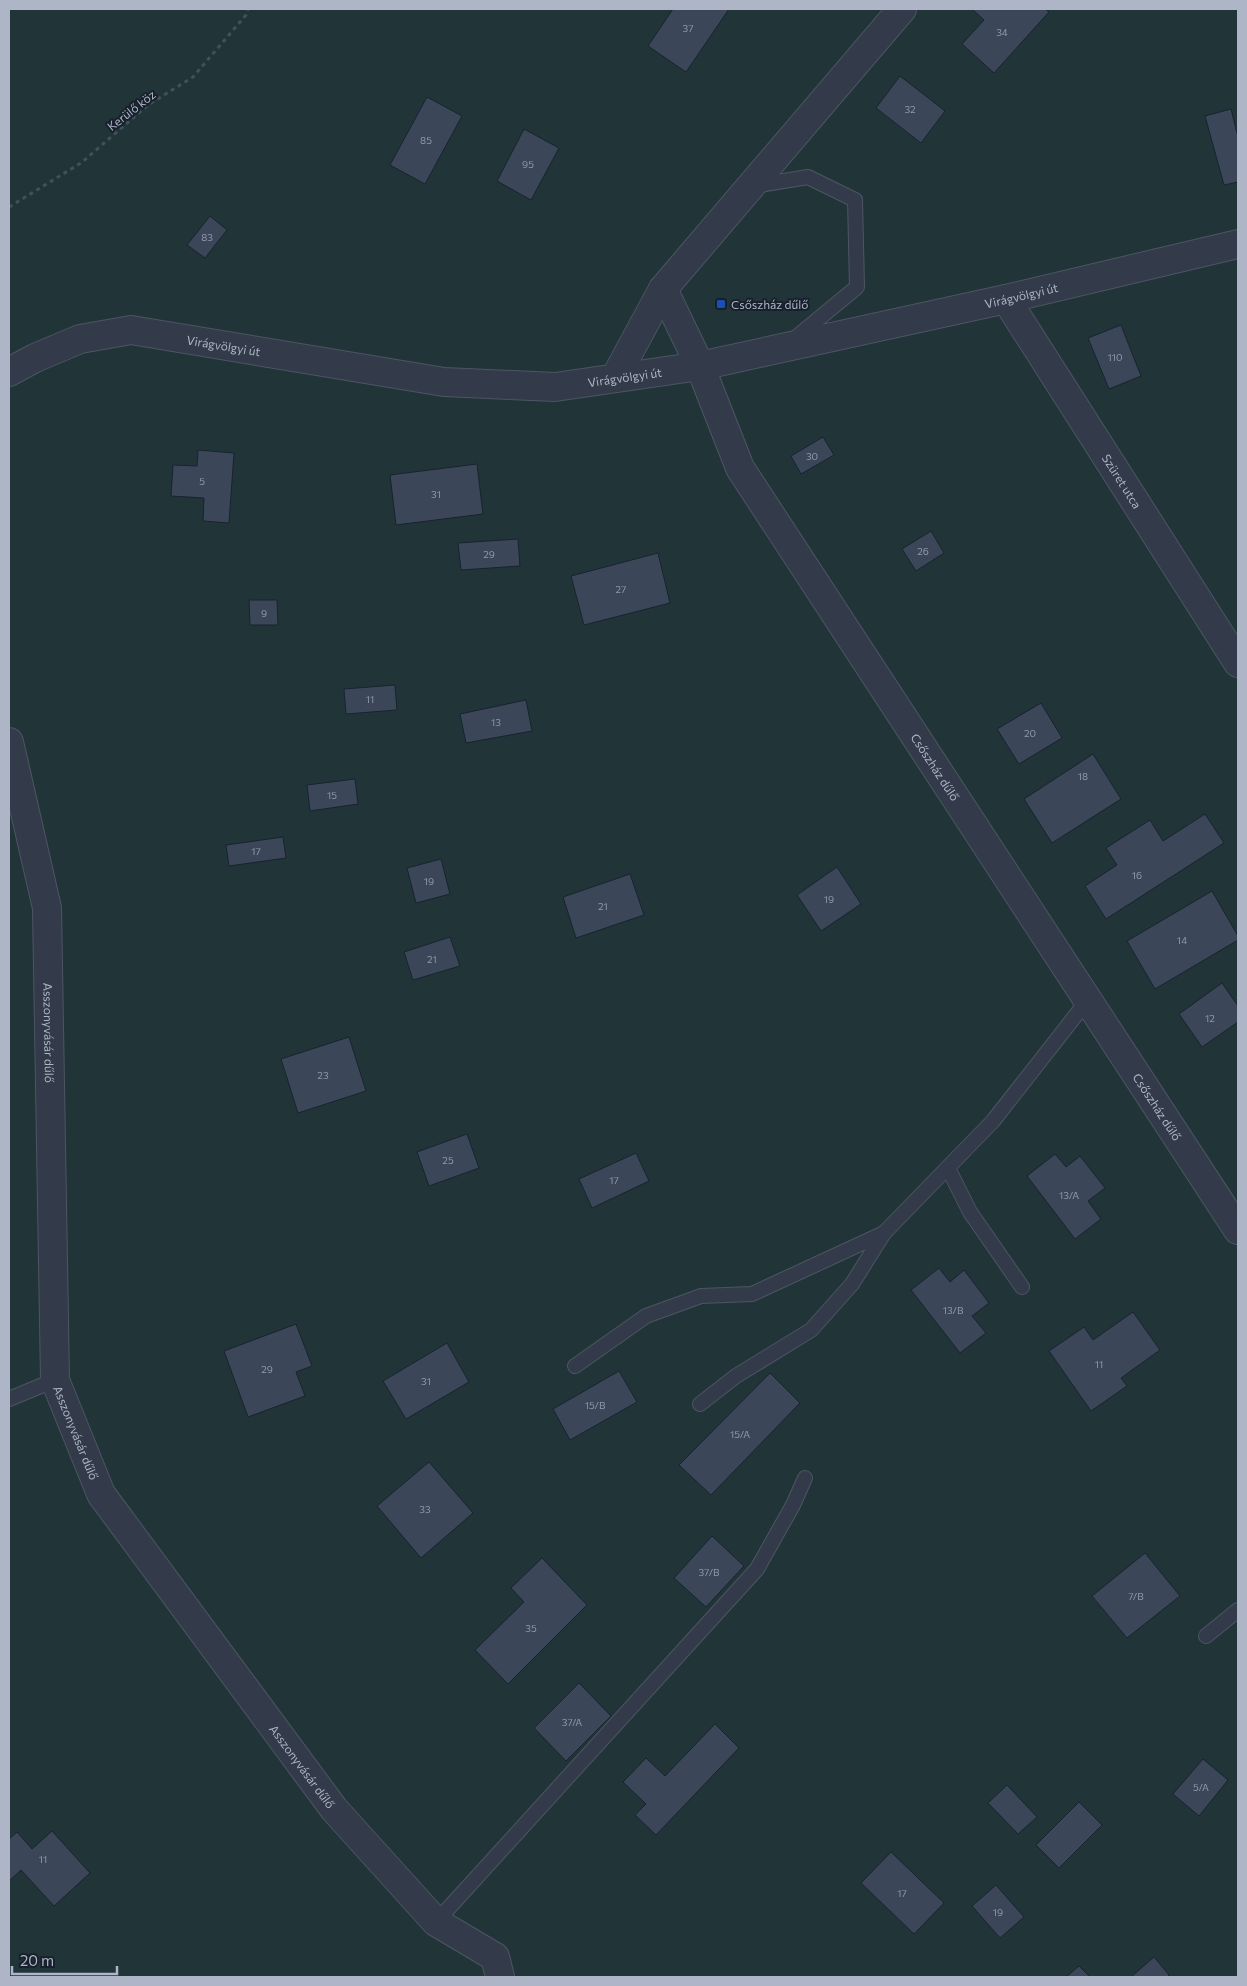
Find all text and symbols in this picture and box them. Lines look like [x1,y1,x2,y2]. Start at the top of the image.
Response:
house number: 37 [683,22,693,34]
house number: 34 [996,26,1008,38]
street label: Kerülő köz [104,87,158,133]
house number: 32 [904,103,916,115]
house number: 85 [420,134,432,146]
house number: 95 [522,158,534,170]
house number: 83 [201,231,213,243]
street label: Virágvölgyi út [983,280,1059,310]
place label: Csőszház dűlő [731,297,808,311]
marker: Csőszház dűlő [715,298,727,310]
street label: Virágvölgyi út [186,332,262,358]
house number: 110 [1107,351,1123,363]
street label: Virágvölgyi út [587,365,663,389]
house number: 30 [806,450,818,462]
street label: Szüret utca [1100,451,1145,511]
house number: 5 [199,475,205,487]
house number: 31 [431,488,441,500]
house number: 26 [917,545,929,557]
house number: 29 [483,548,495,560]
house number: 27 [616,583,626,595]
house number: 9 [261,607,267,619]
house number: 11 [366,693,374,705]
house number: 13 [491,716,501,728]
house number: 20 [1024,727,1036,739]
street label: Csőszház dűlő [908,731,962,803]
house number: 18 [1078,770,1088,782]
house number: 15 [327,789,337,801]
house number: 17 [251,845,261,857]
house number: 16 [1132,869,1142,881]
house number: 19 [424,875,434,887]
house number: 19 [824,893,834,905]
house number: 21 [598,900,608,912]
house number: 14 [1177,934,1187,946]
house number: 21 [427,953,437,965]
street label: Asszonyvásár dűlő [41,982,57,1083]
house number: 12 [1205,1012,1215,1024]
house number: 23 [317,1069,329,1081]
street label: Csőszház dűlő [1130,1070,1184,1143]
house number: 25 [442,1154,454,1166]
house number: 17 [609,1174,619,1186]
house number: 13/A [1059,1189,1079,1201]
house number: 13/B [943,1304,964,1316]
house number: 11 [1095,1358,1103,1370]
house number: 29 [261,1363,273,1375]
house number: 31 [421,1375,431,1387]
street label: Asszonyvásár dűlő [51,1383,101,1482]
house number: 15/B [585,1399,606,1411]
house number: 15/A [730,1428,750,1440]
house number: 33 [419,1503,431,1515]
house number: 37/B [698,1566,720,1578]
house number: 7/B [1128,1590,1144,1602]
house number: 35 [525,1622,537,1634]
house number: 37/A [562,1716,582,1728]
street label: Asszonyvásár dűlő [267,1722,338,1811]
house number: 5/A [1193,1781,1209,1793]
house number: 11 [39,1853,47,1865]
house number: 17 [897,1887,907,1899]
house number: 19 [993,1906,1003,1918]
scale bar [12,1944,118,1976]
text: 20 m [20,1951,54,1969]

